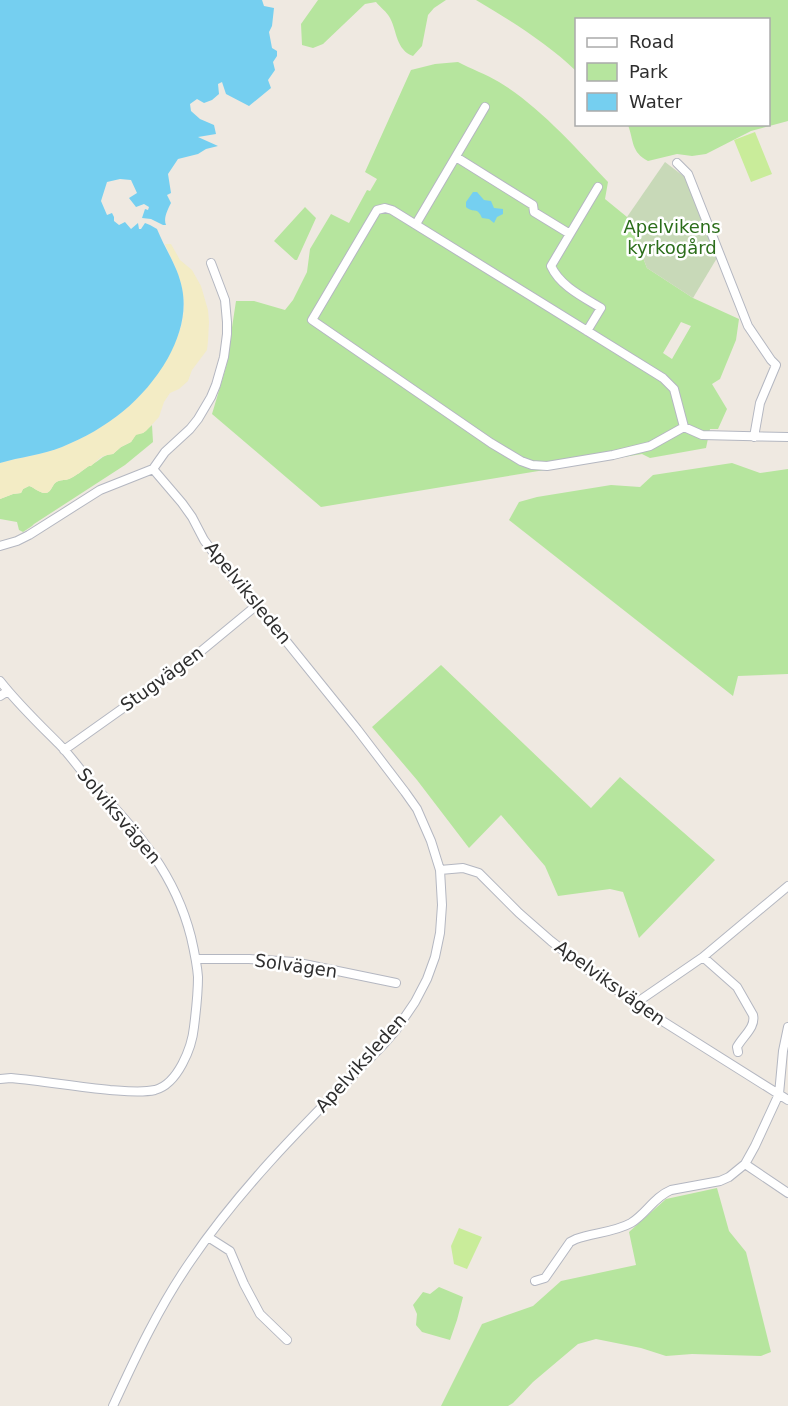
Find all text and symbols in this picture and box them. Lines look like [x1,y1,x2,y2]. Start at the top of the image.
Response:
legend [575,18,770,126]
text: Road [629,31,674,52]
text: Park [629,61,668,82]
text: Water [629,91,683,112]
park label: Apelvikens kyrkogård [623,216,721,258]
street label: Apelviksleden [201,537,296,648]
street label: Stugvägen [116,642,207,716]
street label: Solviksvägen [73,764,166,868]
street label: Apelviksvägen [551,936,669,1030]
street label: Solvägen [253,949,339,982]
street label: Apelviksleden [311,1009,410,1116]

